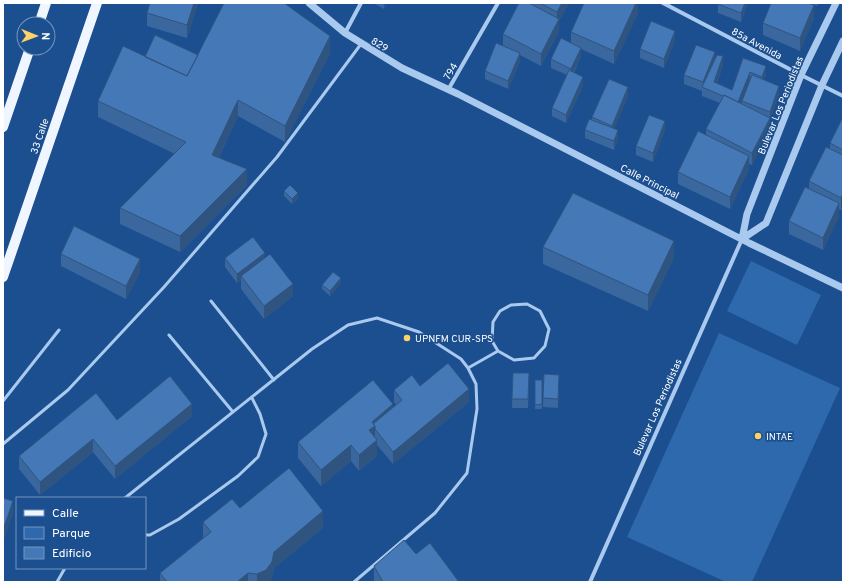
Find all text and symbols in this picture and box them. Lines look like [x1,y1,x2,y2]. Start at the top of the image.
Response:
north arrow [16,16,56,56]
street label: 85a Avenida [729,26,784,63]
text: N [38,32,52,40]
street label: 829 [368,35,390,56]
street label: Bulevar Los Periodistas [756,54,807,157]
street label: 794 [441,61,461,83]
street label: 33 Calle [28,117,53,156]
street label: Calle Principal [618,162,681,203]
marker: UPNFM CUR-SPS [402,333,412,343]
place label: UPNFM CUR-SPS [415,333,493,346]
street label: Bulevar Los Periodistas [631,357,686,458]
marker: INTAE [753,431,763,441]
place label: INTAE [766,431,793,444]
legend [16,497,146,569]
text: Calle [52,506,79,522]
text: Parque [52,526,90,542]
text: Edificio [52,546,92,562]

